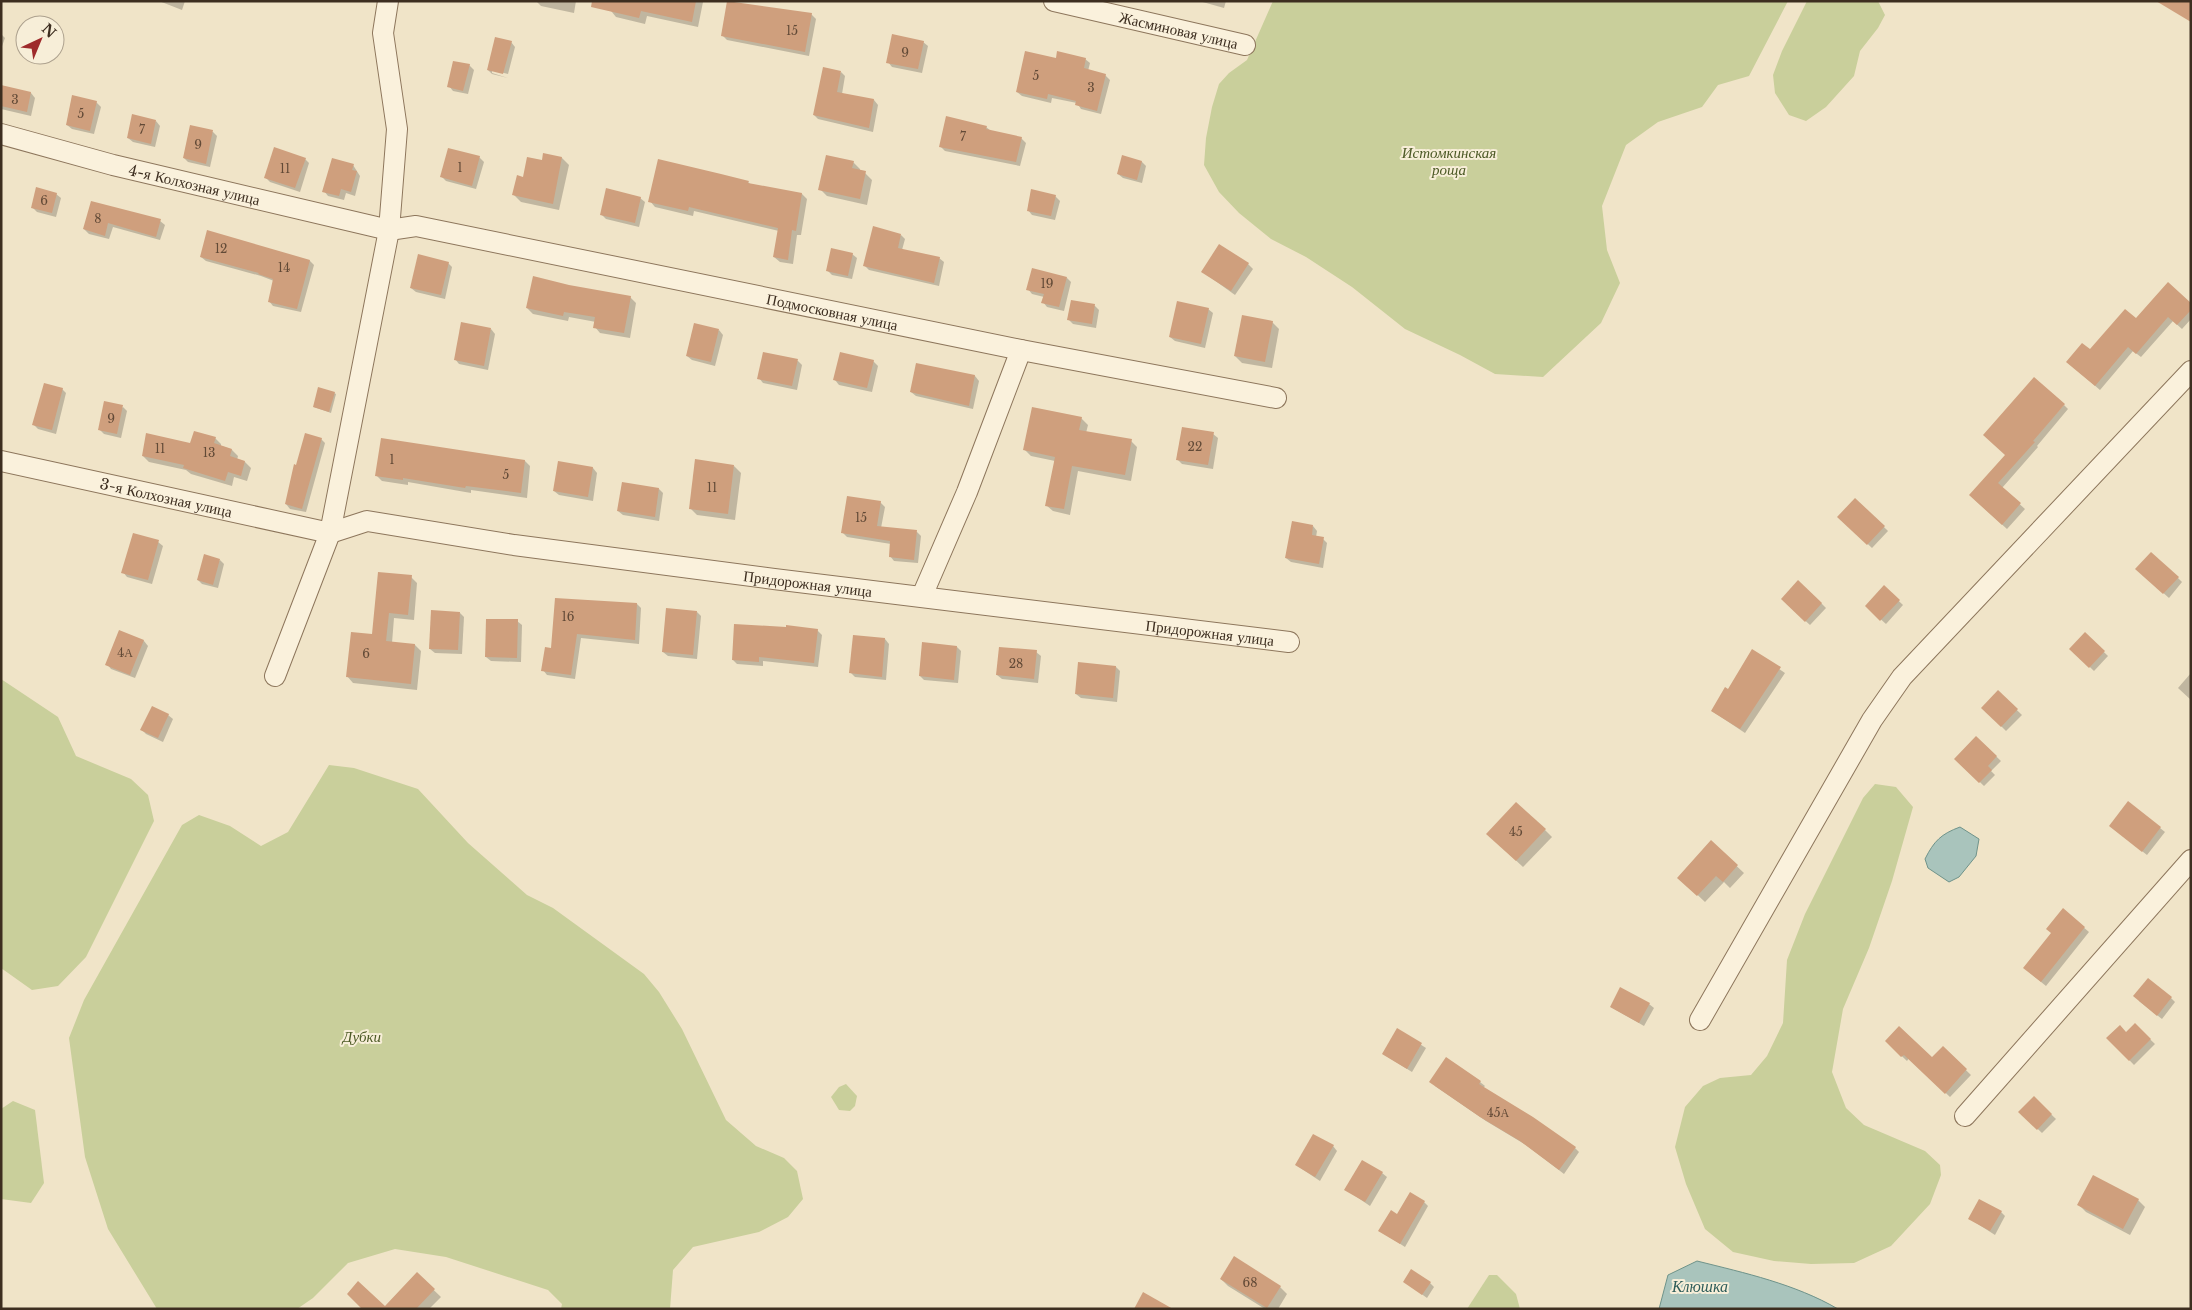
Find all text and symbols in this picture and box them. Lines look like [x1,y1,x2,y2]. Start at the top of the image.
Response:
street label: Жасминовая улица [1117,7,1240,53]
north arrow [15,15,65,65]
text: N [38,20,60,42]
house number: 15 [786,23,798,38]
house number: 9 [901,45,909,60]
house number: 5 [1033,68,1040,83]
house number: 3 [1087,80,1095,95]
house number: 3 [11,92,19,107]
house number: 5 [78,106,85,121]
house number: 7 [139,122,146,137]
house number: 7 [960,129,967,144]
house number: 9 [194,137,202,152]
park label: Истомкинская роща [1401,143,1496,179]
street label: 4-я Колхозная улица [127,160,262,209]
house number: 1 [457,160,463,175]
house number: 11 [280,161,290,176]
house number: 6 [40,193,48,208]
house number: 8 [94,211,102,226]
house number: 12 [215,241,227,256]
house number: 14 [278,260,290,275]
house number: 19 [1040,276,1054,291]
street label: Подмосковная улица [765,289,900,334]
house number: 9 [107,411,115,426]
house number: 22 [1188,439,1202,454]
house number: 11 [155,441,165,456]
house number: 13 [203,445,215,460]
house number: 1 [389,452,395,467]
house number: 5 [503,467,510,482]
street label: 3-я Колхозная улица [98,473,234,521]
house number: 11 [707,480,717,495]
house number: 15 [855,510,867,525]
street label: Придорожная улица [742,566,874,600]
house number: 16 [561,609,575,624]
street label: Придорожная улица [1144,615,1276,650]
house number: 4А [117,645,133,660]
house number: 6 [362,646,370,661]
house number: 28 [1009,656,1023,671]
house number: 45 [1509,824,1523,839]
park label: Дубки [341,1027,381,1046]
house number: 45А [1487,1105,1510,1120]
house number: 68 [1243,1275,1258,1290]
water label: Клюшка [1671,1276,1728,1296]

